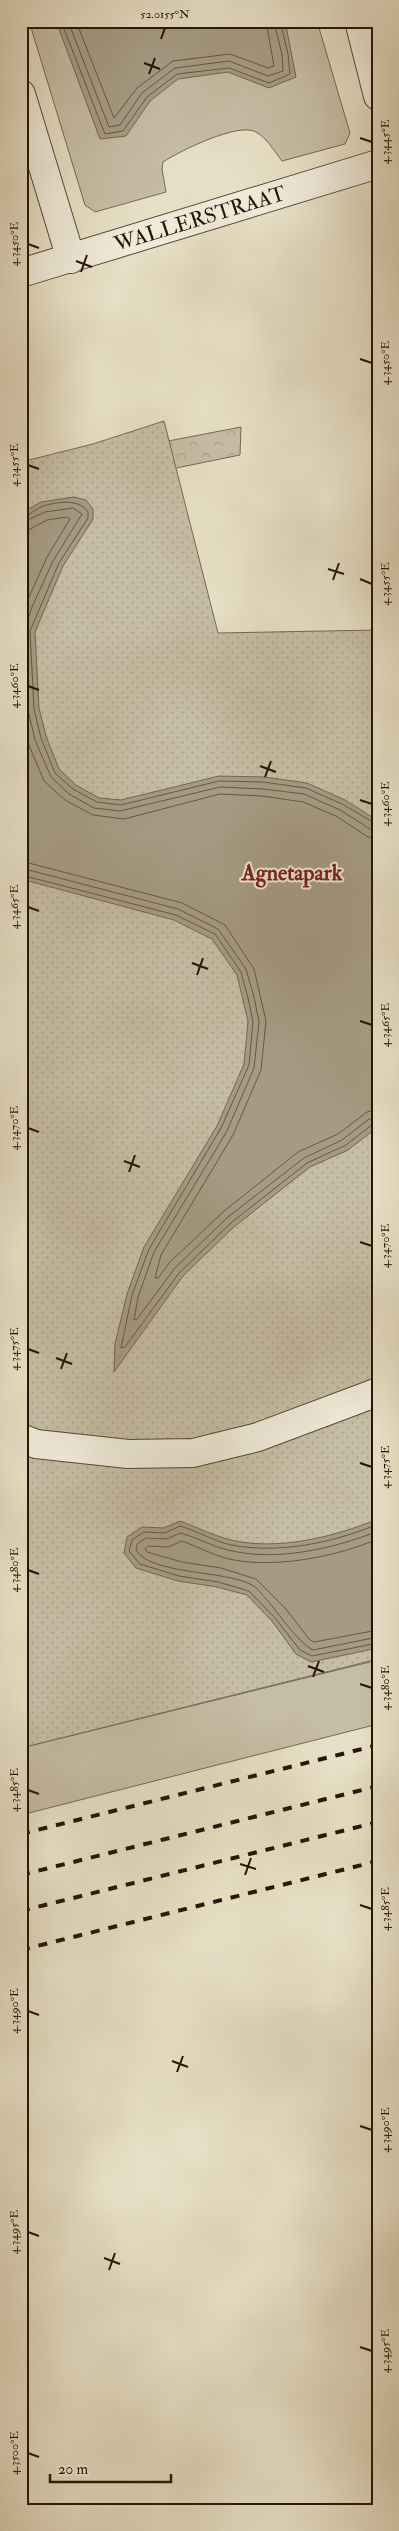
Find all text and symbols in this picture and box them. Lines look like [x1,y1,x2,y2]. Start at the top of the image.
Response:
text: 52.0155°N [140,7,190,22]
text: 4.3445°E [378,119,393,164]
street label: WALLERSTRAAT [110,180,289,258]
text: 4.3450°E [7,222,22,266]
text: 4.3450°E [378,341,393,385]
text: 4.3455°E [7,443,22,487]
text: 4.3455°E [378,562,393,606]
text: 4.3460°E [7,663,22,709]
text: 4.3460°E [378,781,393,827]
district label: Agnetapark [241,859,343,888]
text: 4.3465°E [7,885,22,929]
text: 4.3465°E [378,1003,393,1047]
text: 4.3470°E [7,1105,22,1150]
text: 4.3470°E [378,1223,393,1268]
text: 4.3475°E [7,1327,22,1371]
text: 4.3475°E [378,1445,393,1489]
text: 4.3480°E [7,1547,22,1592]
text: 4.3480°E [378,1665,393,1710]
text: 4.3485°E [7,1768,22,1812]
text: 4.3485°E [378,1887,393,1931]
text: 4.3490°E [7,1988,22,2034]
text: 4.3490°E [378,2107,393,2153]
text: 4.3495°E [7,2209,22,2254]
text: 4.3495°E [378,2328,393,2373]
text: 4.3500°E [7,2431,22,2475]
scale bar [50,2451,171,2483]
text: 20 m [58,2460,88,2479]

